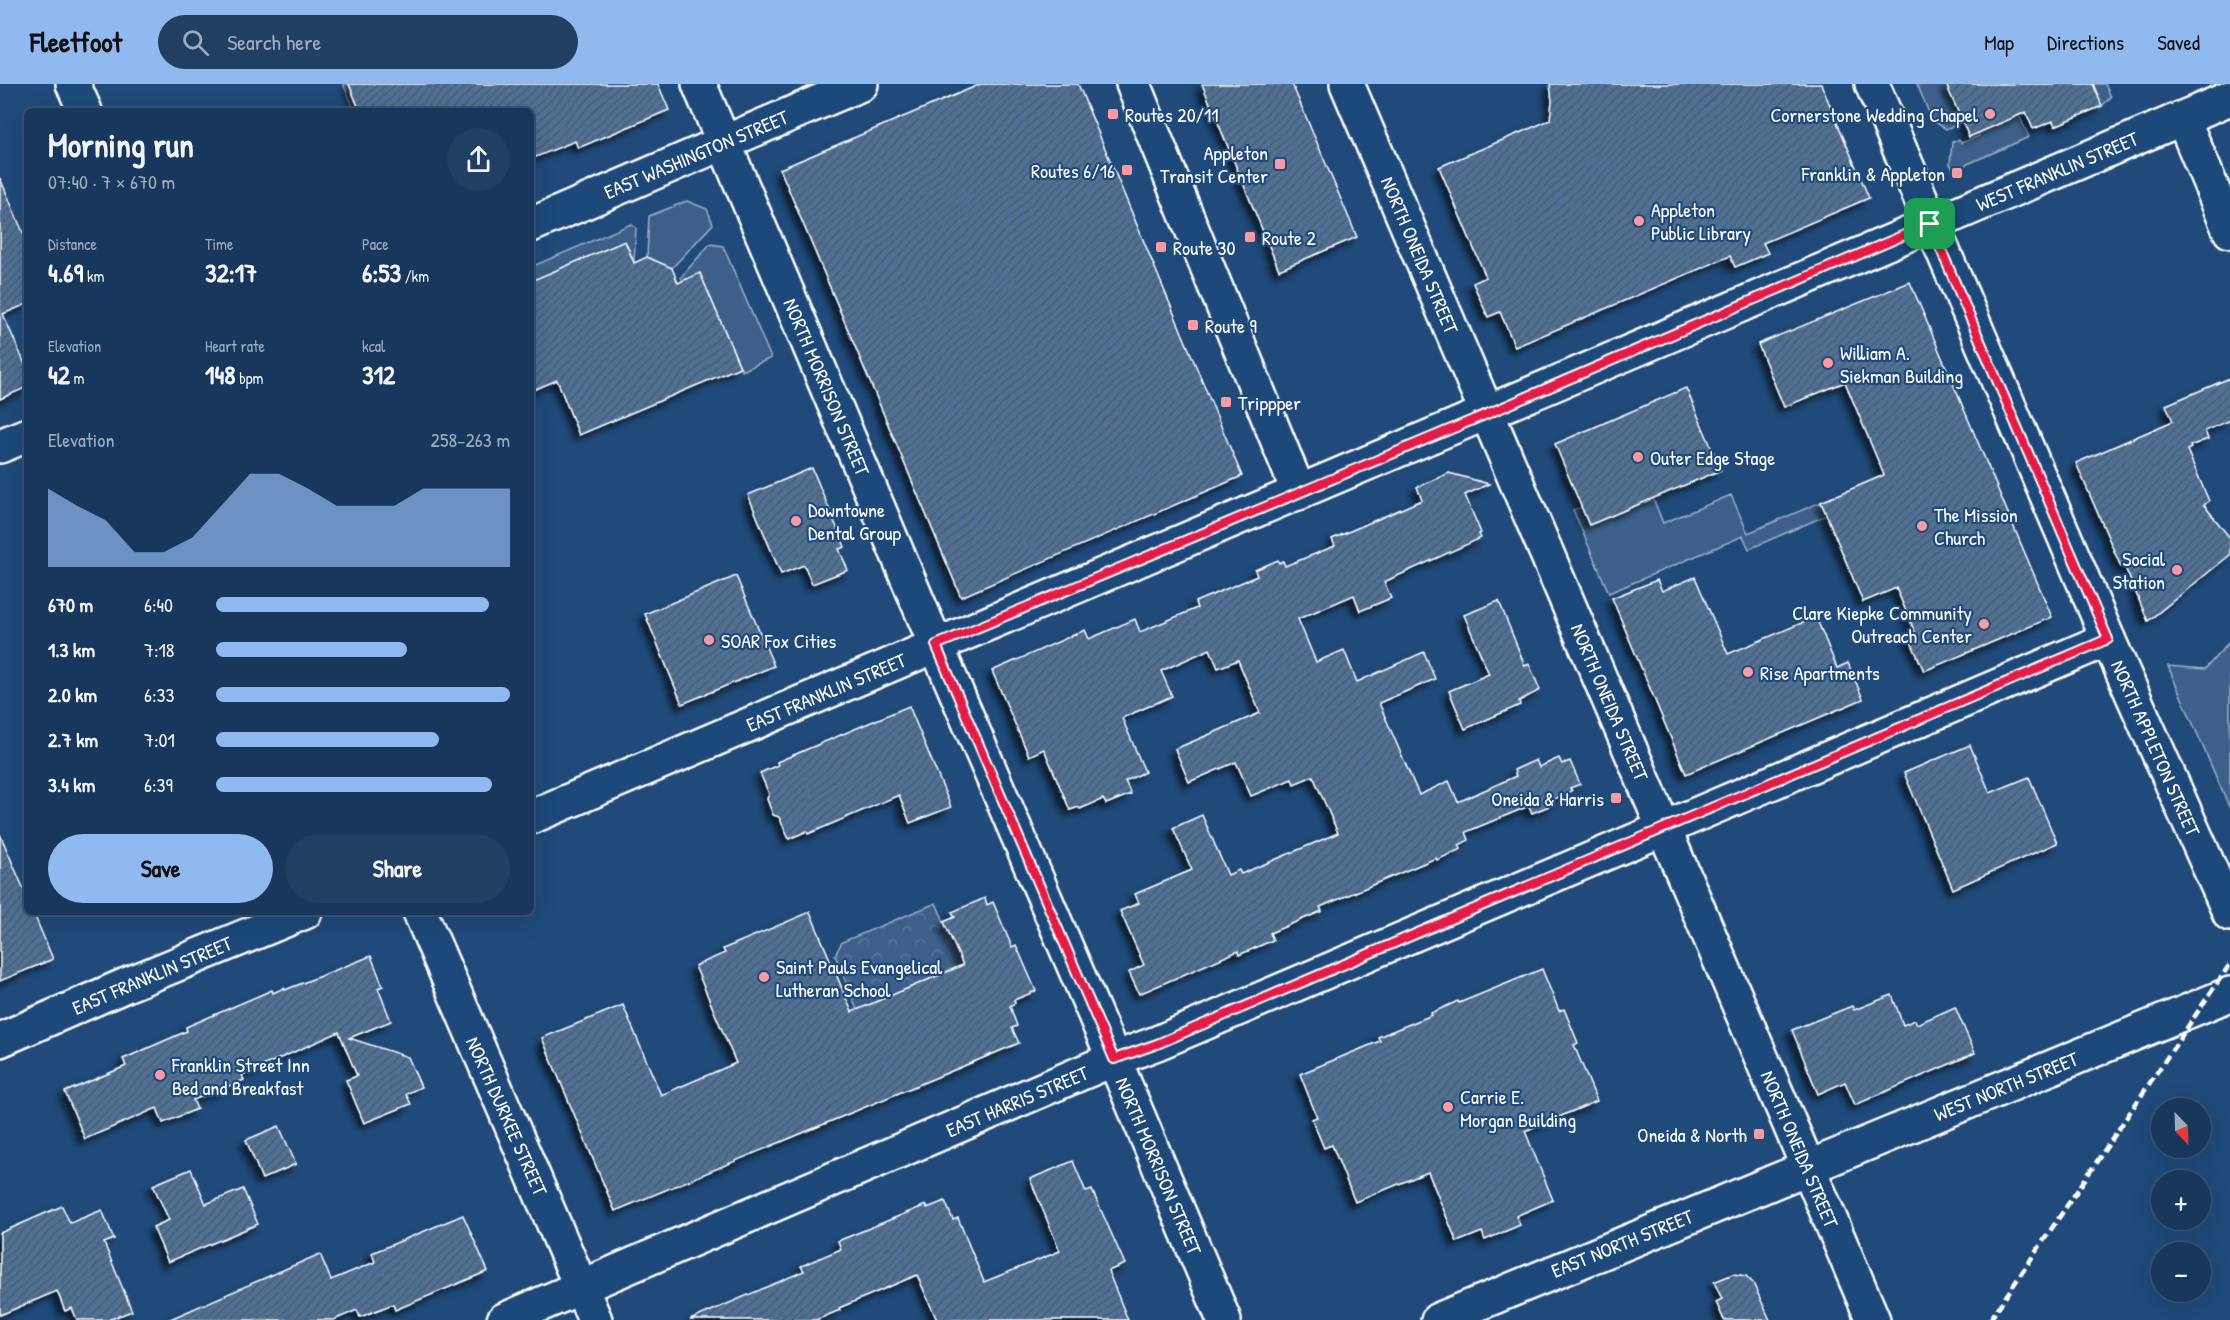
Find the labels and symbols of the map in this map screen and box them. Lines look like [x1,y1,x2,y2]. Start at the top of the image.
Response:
place label: Routes 20/11 [1125,101,1219,128]
place label: Cornerstone Wedding Chapel [1770,101,1979,128]
street label: EAST WASHINGTON STREET [600,103,793,205]
marker: Routes 20/11 [1106,107,1120,121]
marker: Cornerstone Wedding Chapel [1983,107,1997,121]
street label: WEST FRANKLIN STREET [1972,124,2143,217]
place label: Appleton Transit Center [1160,139,1268,189]
place label: Routes 6/16 [1031,157,1115,184]
marker: Appleton Transit Center [1273,157,1287,171]
place label: Franklin & Appleton [1801,160,1945,187]
marker: Routes 6/16 [1120,163,1134,177]
marker: Franklin & Appleton [1950,166,1964,180]
street label: NORTH ONEIDA STREET [1375,172,1465,338]
place label: Appleton Public Library [1651,196,1751,246]
pin [1904,198,1955,249]
marker: Appleton Public Library [1632,214,1646,228]
place label: Route 2 [1262,224,1317,251]
marker: Route 2 [1243,230,1257,244]
place label: Route 30 [1173,234,1236,261]
marker: Route 30 [1154,240,1168,254]
street label: NORTH MORRISON STREET [777,294,877,480]
place label: Route 9 [1205,312,1257,339]
marker: Route 9 [1186,318,1200,332]
place label: William A. Siekman Building [1840,339,1963,389]
marker: William A. Siekman Building [1821,356,1835,370]
place label: Trippper [1238,389,1301,416]
marker: Trippper [1219,395,1233,409]
place label: Outer Edge Stage [1650,444,1775,471]
marker: Outer Edge Stage [1631,450,1645,464]
place label: Downtowne Dental Group [808,496,901,546]
place label: The Mission Church [1934,501,2018,551]
marker: Downtowne Dental Group [789,514,803,528]
marker: The Mission Church [1915,519,1929,533]
place label: Social Station [2113,545,2166,595]
marker: Social Station [2170,563,2184,577]
place label: Clare Kiepke Community Outreach Center [1792,599,1972,649]
marker: Clare Kiepke Community Outreach Center [1977,617,1991,631]
street label: NORTH ONEIDA STREET [1565,619,1655,785]
place label: SOAR Fox Cities [721,627,837,654]
marker: SOAR Fox Cities [702,633,716,647]
street label: EAST FRANKLIN STREET [742,646,911,738]
street label: NORTH APPLETON STREET [2105,656,2207,841]
place label: Rise Apartments [1760,659,1880,686]
marker: Rise Apartments [1741,665,1755,679]
place label: Oneida & Harris [1491,785,1604,812]
marker: Oneida & Harris [1609,791,1623,805]
street label: EAST FRANKLIN STREET [68,929,237,1021]
place label: Saint Pauls Evangelical Lutheran School [776,953,943,1003]
marker: Saint Pauls Evangelical Lutheran School [757,970,771,984]
street label: NORTH DURKEE STREET [460,1032,554,1200]
street label: WEST NORTH STREET [1930,1045,2083,1127]
place label: Franklin Street Inn Bed and Breakfast [171,1051,310,1101]
street label: EAST HARRIS STREET [942,1059,1093,1143]
street label: NORTH ONEIDA STREET [1755,1066,1845,1232]
marker: Franklin Street Inn Bed and Breakfast [153,1068,167,1082]
street label: NORTH MORRISON STREET [1109,1073,1209,1259]
place label: Carrie E. Morgan Building [1460,1083,1576,1133]
north arrow [2151,1098,2211,1158]
marker: Carrie E. Morgan Building [1441,1100,1455,1114]
place label: Oneida & North [1637,1121,1747,1148]
marker: Oneida & North [1752,1127,1766,1141]
street label: EAST NORTH STREET [1547,1202,1697,1284]

